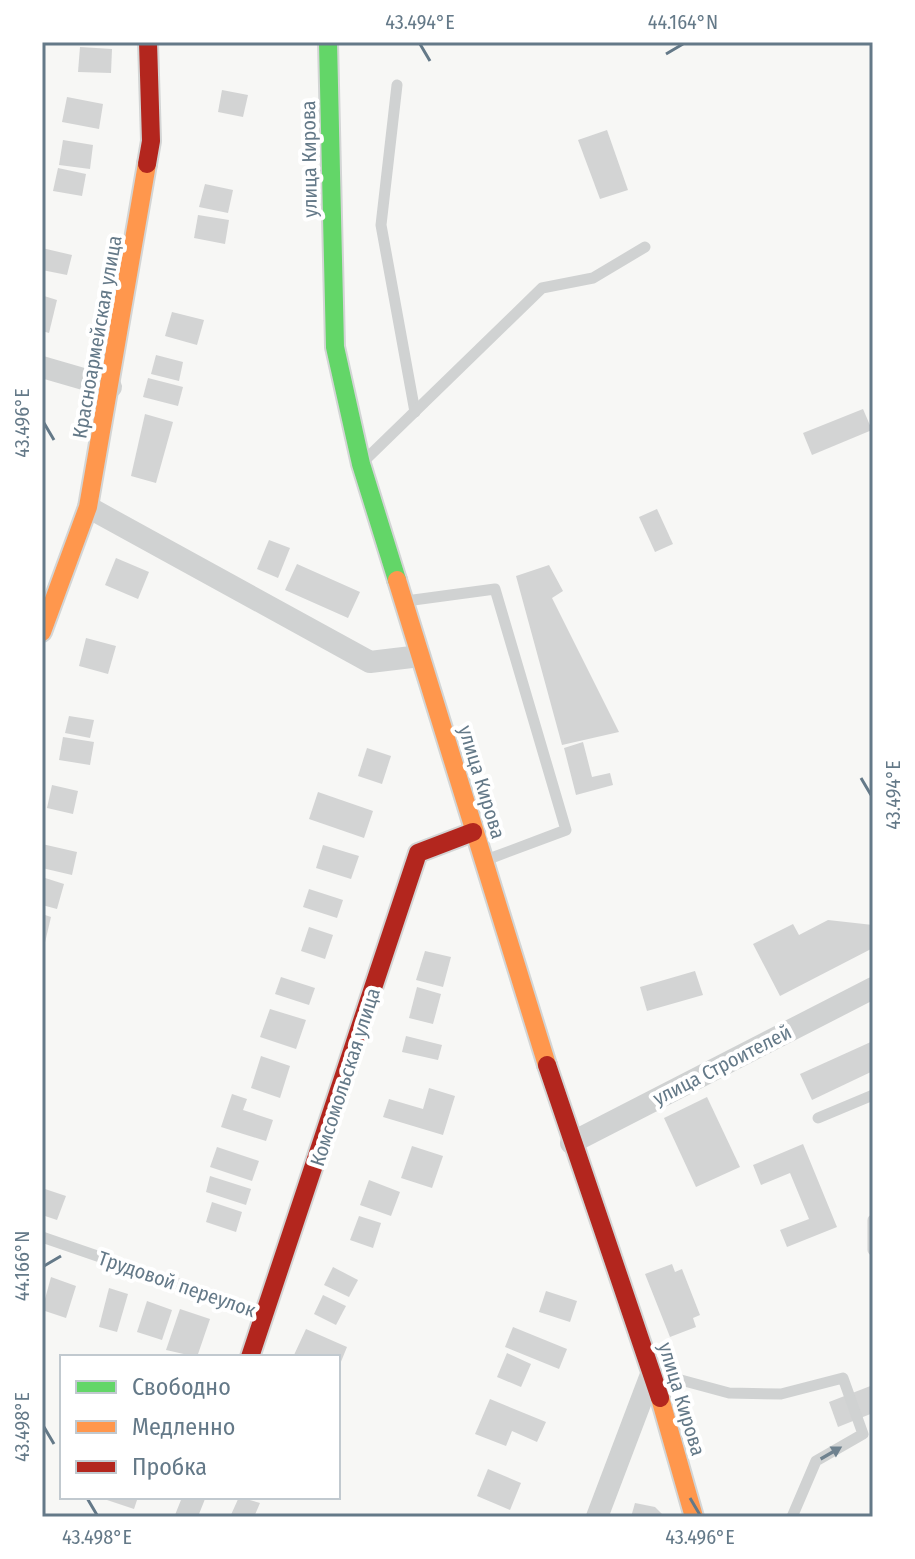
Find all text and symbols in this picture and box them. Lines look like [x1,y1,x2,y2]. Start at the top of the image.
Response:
text: 43.494°E [385,10,455,34]
text: 44.164°N [648,10,718,34]
street label: улица Кирова [296,100,322,218]
street label: Красноармейская улица [67,234,127,440]
text: 43.496°E [10,388,34,458]
street label: улица Кирова [453,723,511,841]
text: 43.494°E [881,760,905,830]
street label: Комсомольская улица [305,985,385,1169]
street label: улица Строителей [649,1020,795,1110]
text: 44.166°N [10,1231,34,1301]
street label: Трудовой переулок [95,1246,259,1322]
street label: улица Кирова [653,1340,711,1458]
legend [60,1355,340,1499]
text: Свободно [132,1373,231,1401]
text: 43.498°E [10,1392,34,1462]
text: Медленно [132,1413,235,1441]
one-way arrow [820,1446,842,1460]
text: Пробка [132,1453,207,1481]
text: 43.498°E [62,1525,132,1549]
text: 43.496°E [665,1525,735,1549]

